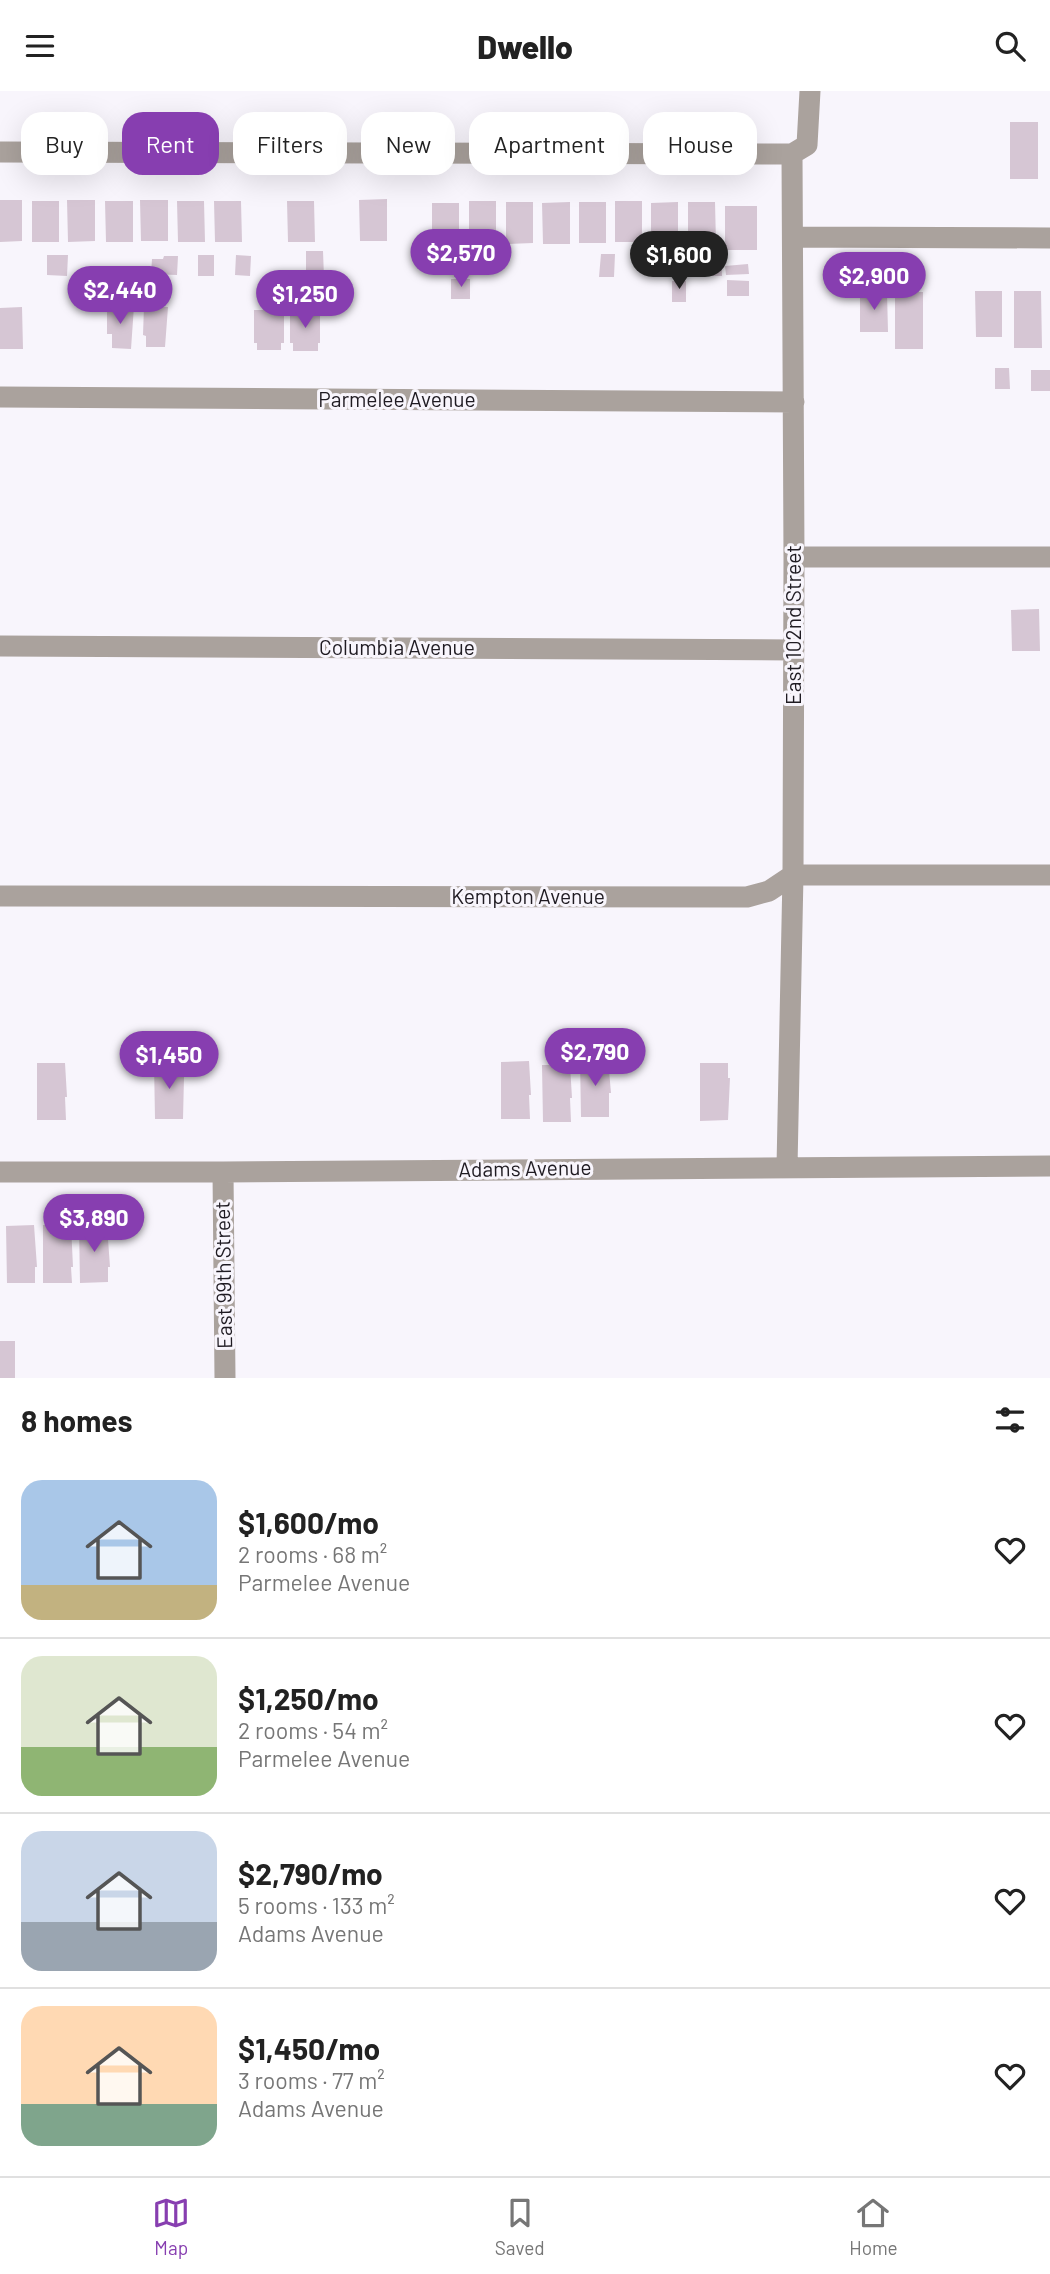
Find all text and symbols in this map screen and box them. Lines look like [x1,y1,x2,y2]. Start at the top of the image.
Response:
icon: menu [21,27,59,65]
text: Dwello [477,27,573,65]
icon: search [991,27,1029,65]
chip: Buy [21,112,108,175]
chip: Rent [122,112,219,175]
chip: Filters [233,112,347,175]
chip: New [361,112,455,175]
chip: Apartment [469,112,629,175]
chip: House [643,112,757,175]
pin: $2,570 [404,229,518,289]
pin: $1,600 [622,231,736,291]
text: $2,570 [426,238,496,266]
text: $1,600 [646,240,712,268]
pin: $2,900 [817,253,931,312]
text: $2,900 [839,261,909,289]
pin: $2,440 [63,267,177,326]
pin: $1,250 [248,271,362,330]
text: $2,440 [83,275,157,303]
text: $1,250 [272,279,338,307]
street label: Parmelee Avenue [318,386,476,411]
street label: East 102nd Street [780,545,805,705]
street label: Columbia Avenue [319,634,475,659]
street label: Kempton Avenue [451,883,605,908]
pin: $2,790 [538,1028,652,1088]
pin: $1,450 [112,1031,226,1091]
text: $2,790 [561,1037,629,1065]
text: $1,450 [136,1040,202,1068]
street label: Adams Avenue [458,1154,592,1181]
pin: $3,890 [37,1195,151,1254]
street label: East 99th Street [209,1201,236,1349]
text: $3,890 [59,1203,129,1231]
icon: filters [991,1401,1029,1439]
text: 8 homes [21,1402,132,1438]
text: $1,600/mo [238,1504,379,1540]
icon: home [77,1508,161,1592]
icon: heart [991,1531,1029,1569]
text: 2 rooms · 68 m² [238,1540,387,1568]
text: Parmelee Avenue [238,1568,410,1596]
text: $1,250/mo [238,1680,379,1716]
icon: home [77,1684,161,1768]
icon: heart [991,1707,1029,1745]
text: 2 rooms · 54 m² [238,1716,388,1744]
text: Parmelee Avenue [238,1744,410,1772]
text: $2,790/mo [238,1855,383,1891]
icon: home [77,1859,161,1943]
icon: heart [991,1882,1029,1920]
text: 5 rooms · 133 m² [238,1891,395,1919]
text: Adams Avenue [238,1919,384,1947]
text: $1,450/mo [238,2030,380,2066]
icon: home [77,2034,161,2118]
icon: heart [991,2057,1029,2095]
text: 3 rooms · 77 m² [238,2066,385,2094]
text: Adams Avenue [238,2094,384,2122]
tab: Map [152,2194,190,2259]
tab: Saved [495,2194,545,2259]
tab: Home [849,2194,898,2259]

